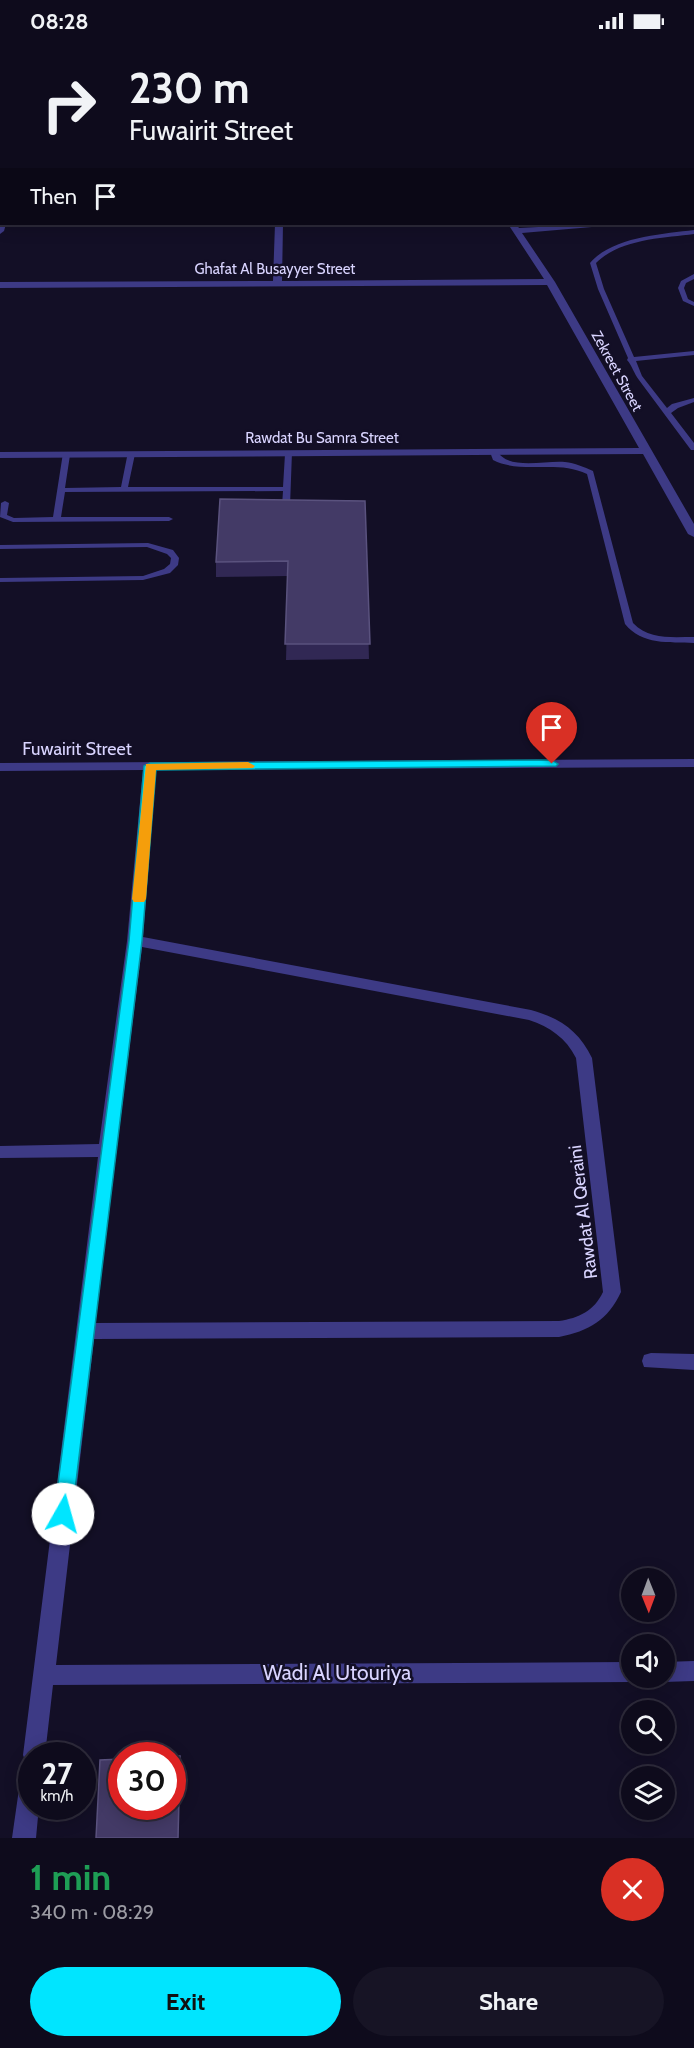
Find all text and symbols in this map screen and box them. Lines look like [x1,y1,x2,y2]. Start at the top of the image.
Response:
text: 08:28 [30,8,89,35]
text: 230 m [129,62,249,114]
icon: right [30,66,108,144]
text: Fuwairit Street [129,114,293,147]
icon: arrive [89,180,122,213]
text: Then [30,183,77,210]
street label: Ghafat Al Busayyer Street [195,260,355,278]
street label: Zekreet Street [588,328,646,414]
street label: Rawdat Bu Samra Street [245,429,399,447]
pin [526,702,577,764]
icon: arrive [535,711,568,744]
street label: Fuwairit Street [22,738,132,760]
street label: Rawdat Al Qeraini [564,1144,602,1280]
position arrow [31,1482,95,1546]
north arrow [621,1568,675,1622]
map controls [621,1568,675,1820]
button: sound [621,1634,675,1688]
street label: Wadi Al Utouriya [263,1660,411,1685]
button: search [621,1700,675,1754]
speed limit sign: 30 [108,1742,186,1820]
text: 27 [41,1755,73,1792]
button: layers [621,1766,675,1820]
text: km/h [41,1787,73,1805]
text: 1 min [30,1855,111,1899]
button: close [601,1858,664,1921]
text: 340 m · 08:29 [30,1900,154,1924]
button: Exit [30,1967,341,2036]
button: Share [353,1967,664,2036]

